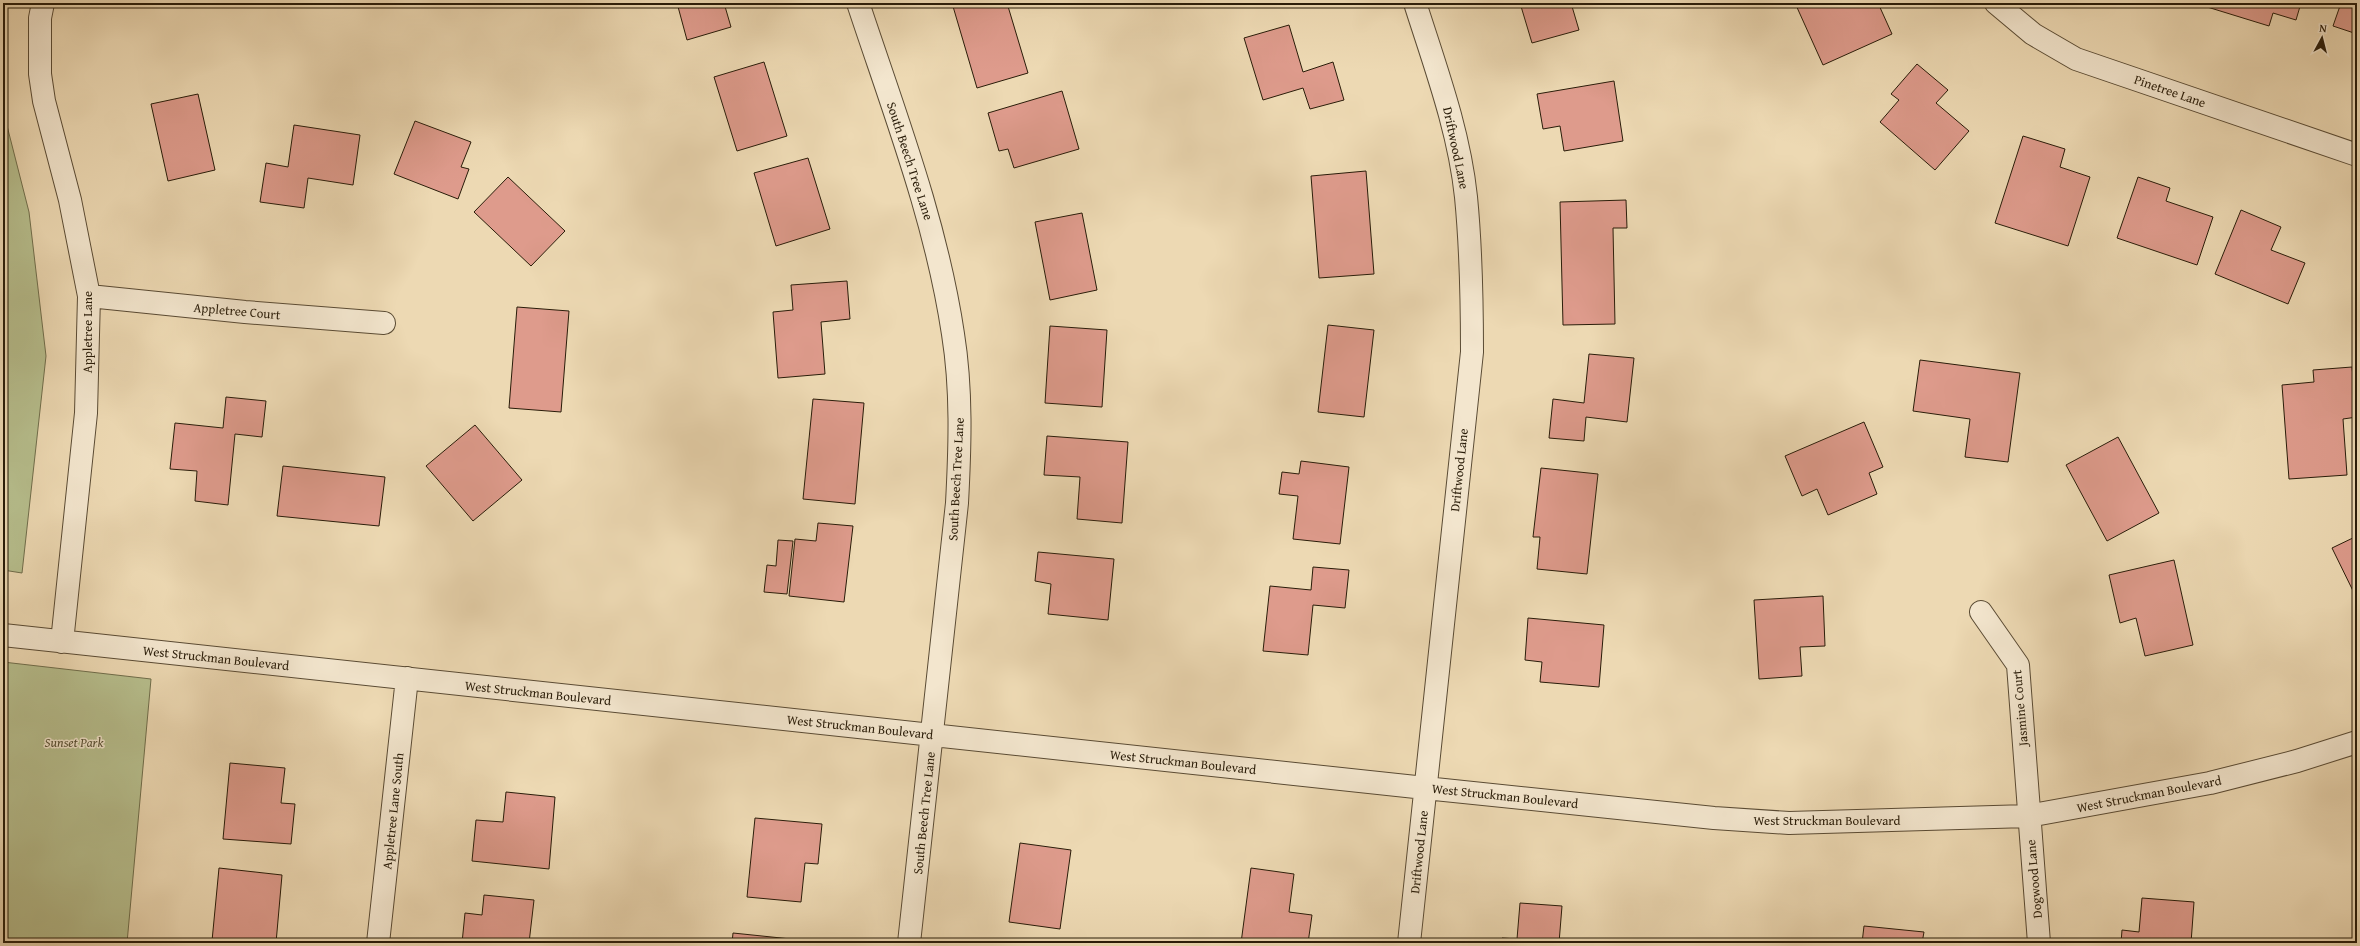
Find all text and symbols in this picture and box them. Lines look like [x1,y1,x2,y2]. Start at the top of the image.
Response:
north arrow [2302,18,2342,58]
text: N [2319,20,2328,37]
street label: Pinetree Lane [2132,70,2208,112]
street label: South Beech Tree Lane [882,99,938,223]
street label: Driftwood Lane [1438,105,1474,191]
street label: Appletree Lane [78,291,97,373]
street label: Appletree Court [193,298,282,324]
street label: South Beech Tree Lane [943,417,969,541]
street label: Driftwood Lane [1445,427,1473,513]
street label: West Struckman Boulevard [142,641,290,675]
street label: Jasmine Court [2007,669,2033,749]
street label: West Struckman Boulevard [464,676,612,710]
street label: West Struckman Boulevard [786,710,934,744]
park label: Sunset Park [45,733,103,752]
street label: West Struckman Boulevard [1109,745,1257,779]
street label: Appletree Lane South [377,751,409,870]
street label: South Beech Tree Lane [908,751,940,875]
street label: West Struckman Boulevard [2075,771,2223,817]
street label: West Struckman Boulevard [1431,779,1579,813]
street label: Driftwood Lane [1405,809,1433,895]
street label: West Struckman Boulevard [1754,811,1901,830]
street label: Dogwood Lane [2021,839,2047,919]

